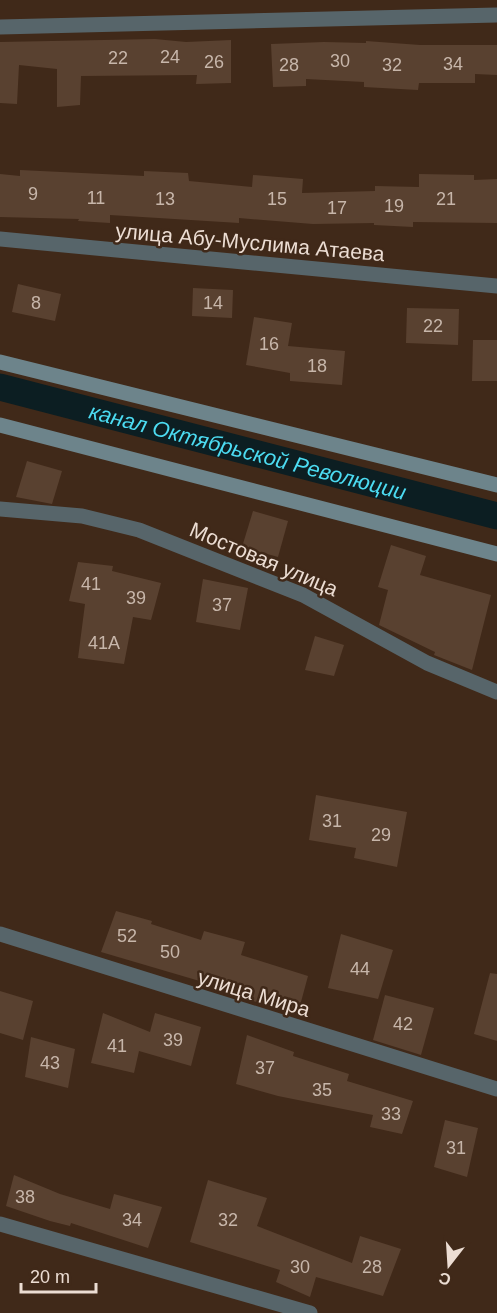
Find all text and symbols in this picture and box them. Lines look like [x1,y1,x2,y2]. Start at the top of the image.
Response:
house number: 24 [160,47,180,67]
house number: 22 [108,48,128,68]
house number: 30 [330,51,350,71]
house number: 26 [204,52,224,72]
house number: 34 [443,54,463,74]
house number: 28 [279,55,299,75]
house number: 32 [382,55,402,75]
house number: 9 [28,184,38,204]
house number: 11 [87,188,105,208]
house number: 13 [155,189,175,209]
house number: 15 [267,189,287,209]
house number: 21 [436,189,456,209]
house number: 19 [384,196,404,216]
house number: 17 [327,198,347,218]
street label: улица Абу-Муслима Атаева [115,219,386,265]
house number: 8 [31,293,41,313]
house number: 14 [203,293,223,313]
house number: 22 [423,316,443,336]
house number: 16 [259,334,279,354]
house number: 18 [307,356,327,376]
water label: канал Октябрьской Революции [87,398,409,504]
street label: Мостовая улица [187,517,342,601]
house number: 41 [81,574,101,594]
house number: 39 [126,588,146,608]
house number: 37 [212,595,232,615]
house number: 41А [88,633,120,653]
house number: 31 [322,811,342,831]
house number: 29 [371,825,391,845]
house number: 52 [117,926,137,946]
house number: 50 [160,942,180,962]
house number: 44 [350,959,370,979]
street label: улица Мира [195,965,313,1021]
house number: 42 [393,1014,413,1034]
house number: 39 [163,1030,183,1050]
house number: 41 [107,1036,127,1056]
house number: 43 [40,1053,60,1073]
house number: 37 [255,1058,275,1078]
house number: 35 [312,1080,332,1100]
house number: 33 [381,1104,401,1124]
house number: 31 [446,1138,466,1158]
house number: 38 [15,1187,35,1207]
house number: 34 [122,1210,142,1230]
house number: 32 [218,1210,238,1230]
north arrow [419,1235,479,1295]
scale bar [21,1256,96,1294]
house number: 30 [290,1257,310,1277]
house number: 28 [362,1257,382,1277]
text: 20 m [30,1267,70,1287]
text: С [436,1269,453,1289]

